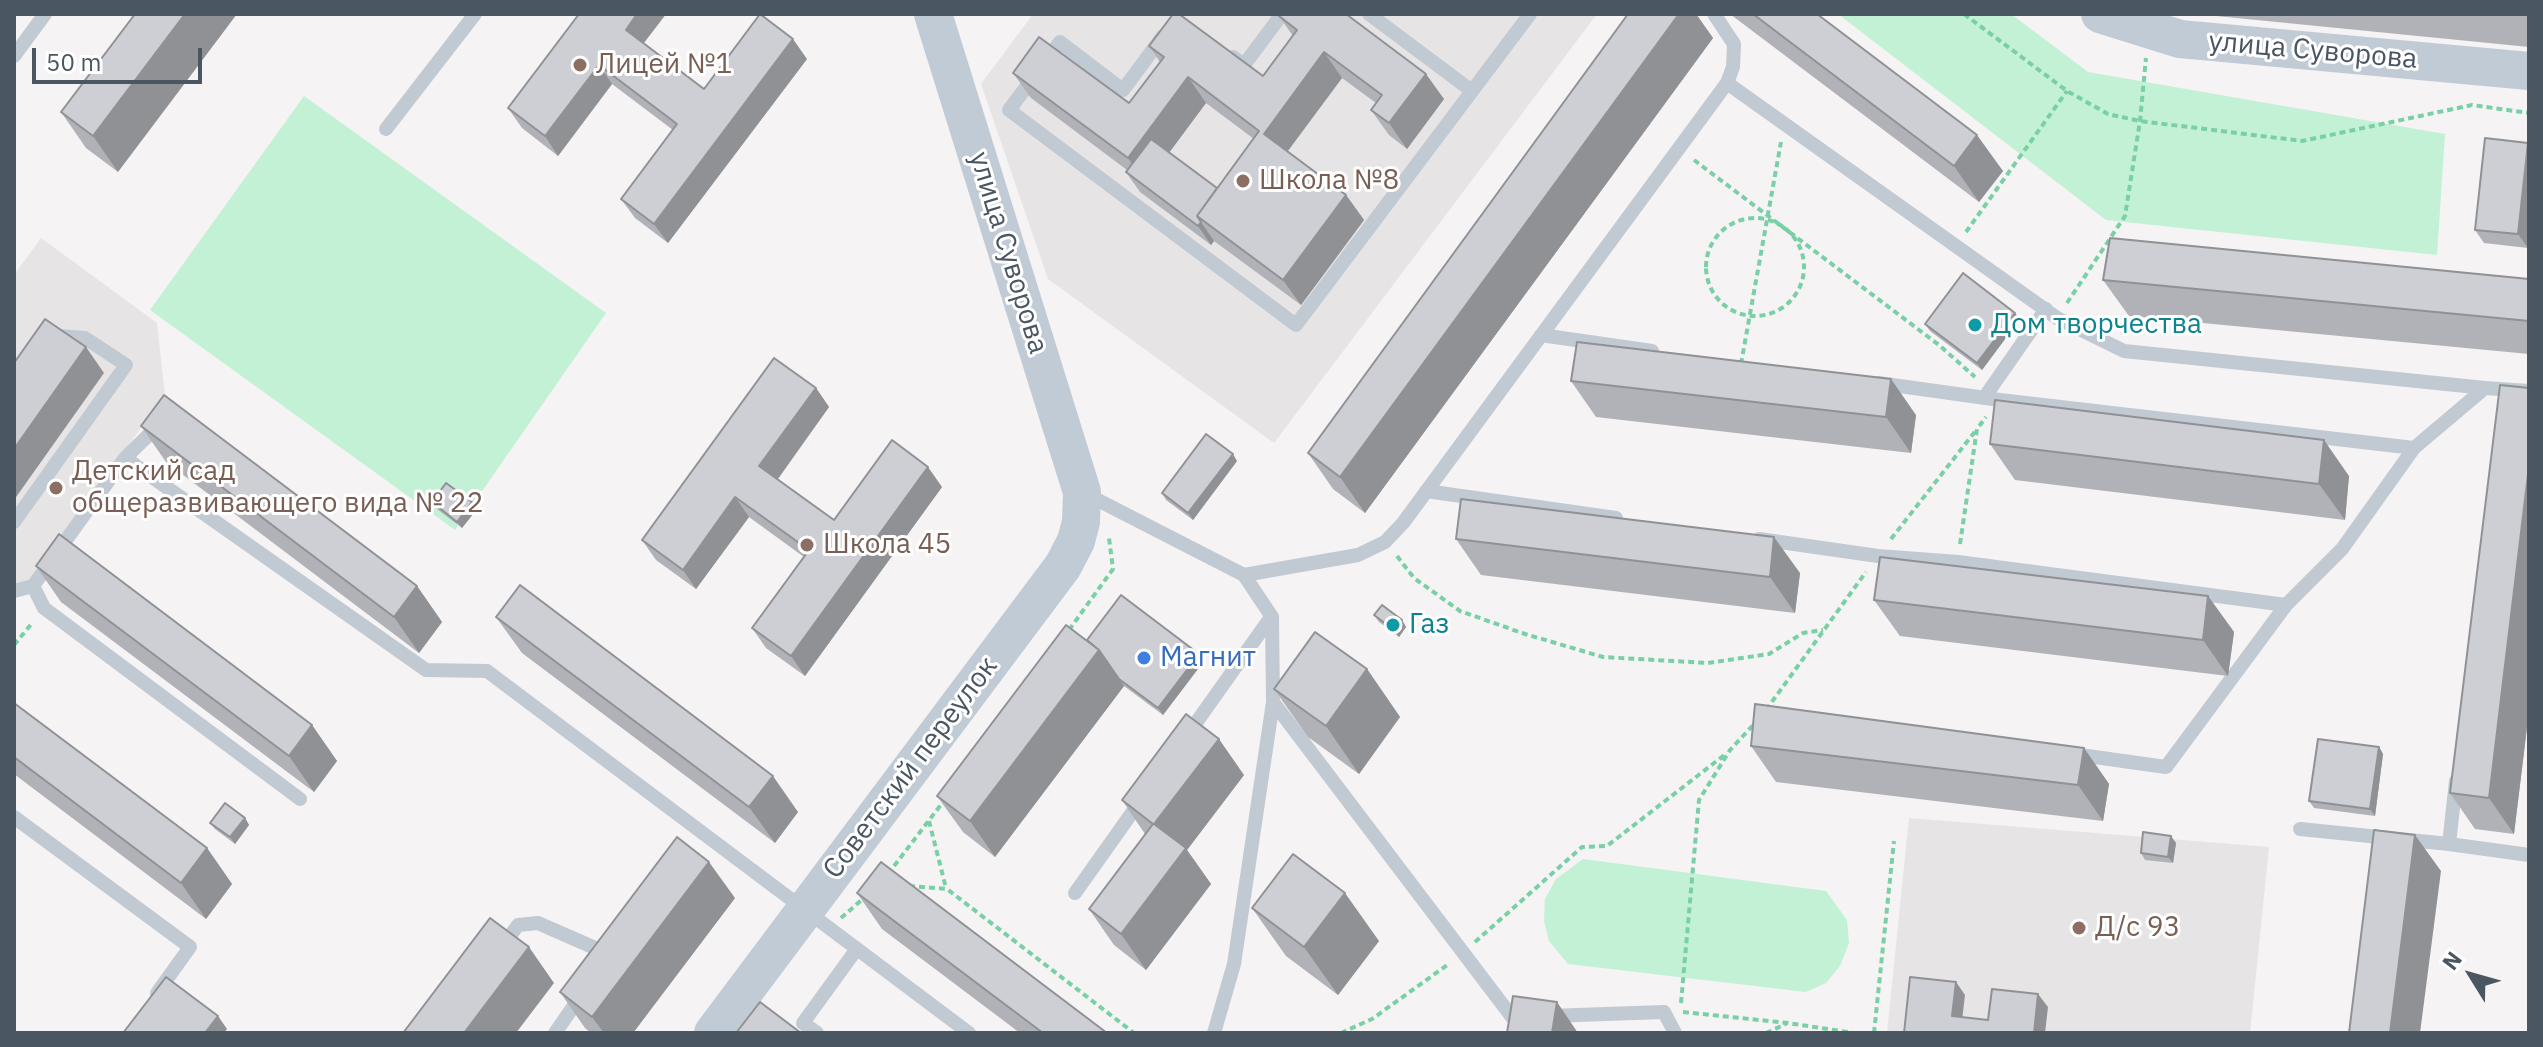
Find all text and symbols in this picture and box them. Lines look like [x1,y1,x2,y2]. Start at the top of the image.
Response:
street label: улица Суворова [2207,25,2419,77]
scale bar [36,32,206,82]
text: 50 m [46,46,101,78]
place label: Лицей №1 [596,48,732,82]
marker: Лицей №1 [571,56,589,74]
street label: улица Суворова [961,148,1055,358]
place label: Школа №8 [1259,164,1399,198]
marker: Школа №8 [1234,172,1252,190]
place label: Дом творчества [1991,308,2202,342]
marker: Дом творчества [1966,316,1984,334]
place label: Детский сад общеразвивающего вида № 22 [72,455,483,521]
marker: Детский сад общеразвивающего вида № 22 [47,479,65,497]
place label: Школа 45 [823,528,951,562]
marker: Школа 45 [798,536,816,554]
place label: Газ [1409,608,1450,642]
marker: Газ [1384,616,1402,634]
place label: Магнит [1160,641,1256,675]
marker: Магнит [1135,649,1153,667]
street label: Советский переулок [817,651,1005,885]
place label: Д/с 93 [2095,911,2180,945]
marker: Д/с 93 [2070,919,2088,937]
north arrow [2431,935,2511,1015]
text: N [2435,945,2468,975]

